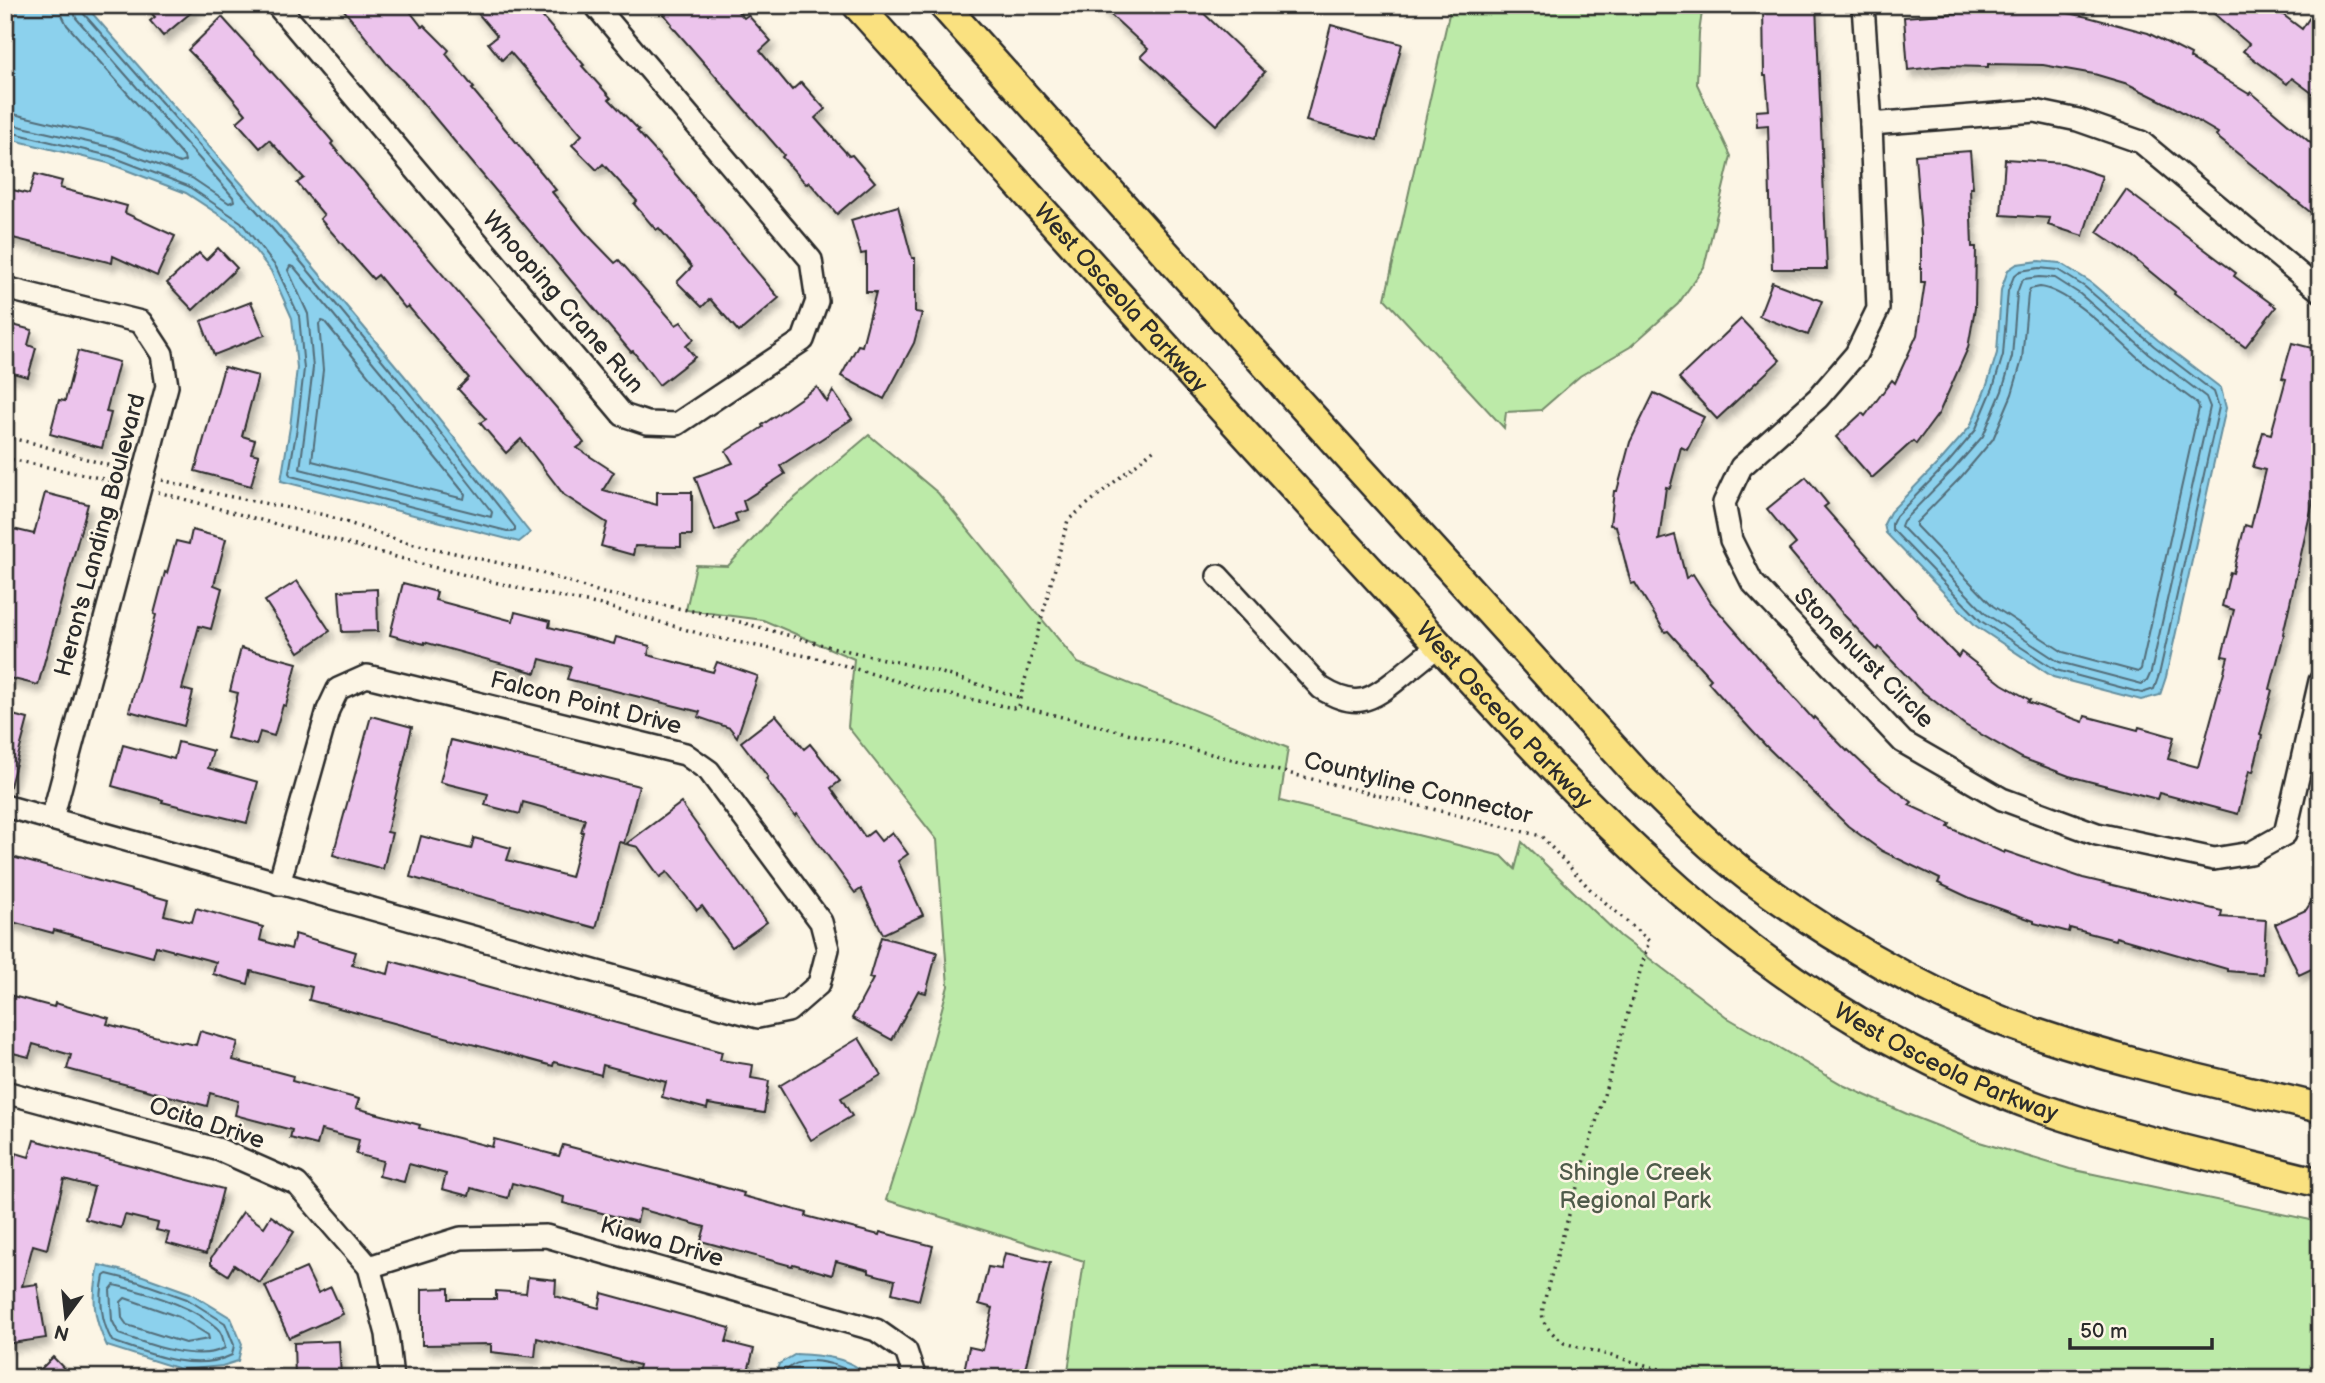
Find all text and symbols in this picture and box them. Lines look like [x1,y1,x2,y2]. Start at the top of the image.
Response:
street label: West Osceola Parkway [1028,197,1214,398]
street label: Whooping Crane Run [476,205,650,399]
street label: Heron's Landing Boulevard [48,390,152,680]
street label: Stonehurst Circle [1788,582,1940,734]
street label: West Osceola Parkway [1410,615,1599,815]
street label: Falcon Point Drive [487,665,685,741]
street label: Countyline Connector [1301,746,1536,831]
street label: West Osceola Parkway [1829,996,2062,1128]
street label: Ocita Drive [146,1091,268,1155]
park label: Shingle Creek Regional Park [1559,1158,1711,1215]
street label: Kiawa Drive [597,1211,727,1273]
north arrow [32,1282,102,1352]
scale bar [2070,1306,2211,1350]
text: N [52,1319,72,1345]
text: 50 m [2080,1319,2127,1344]

